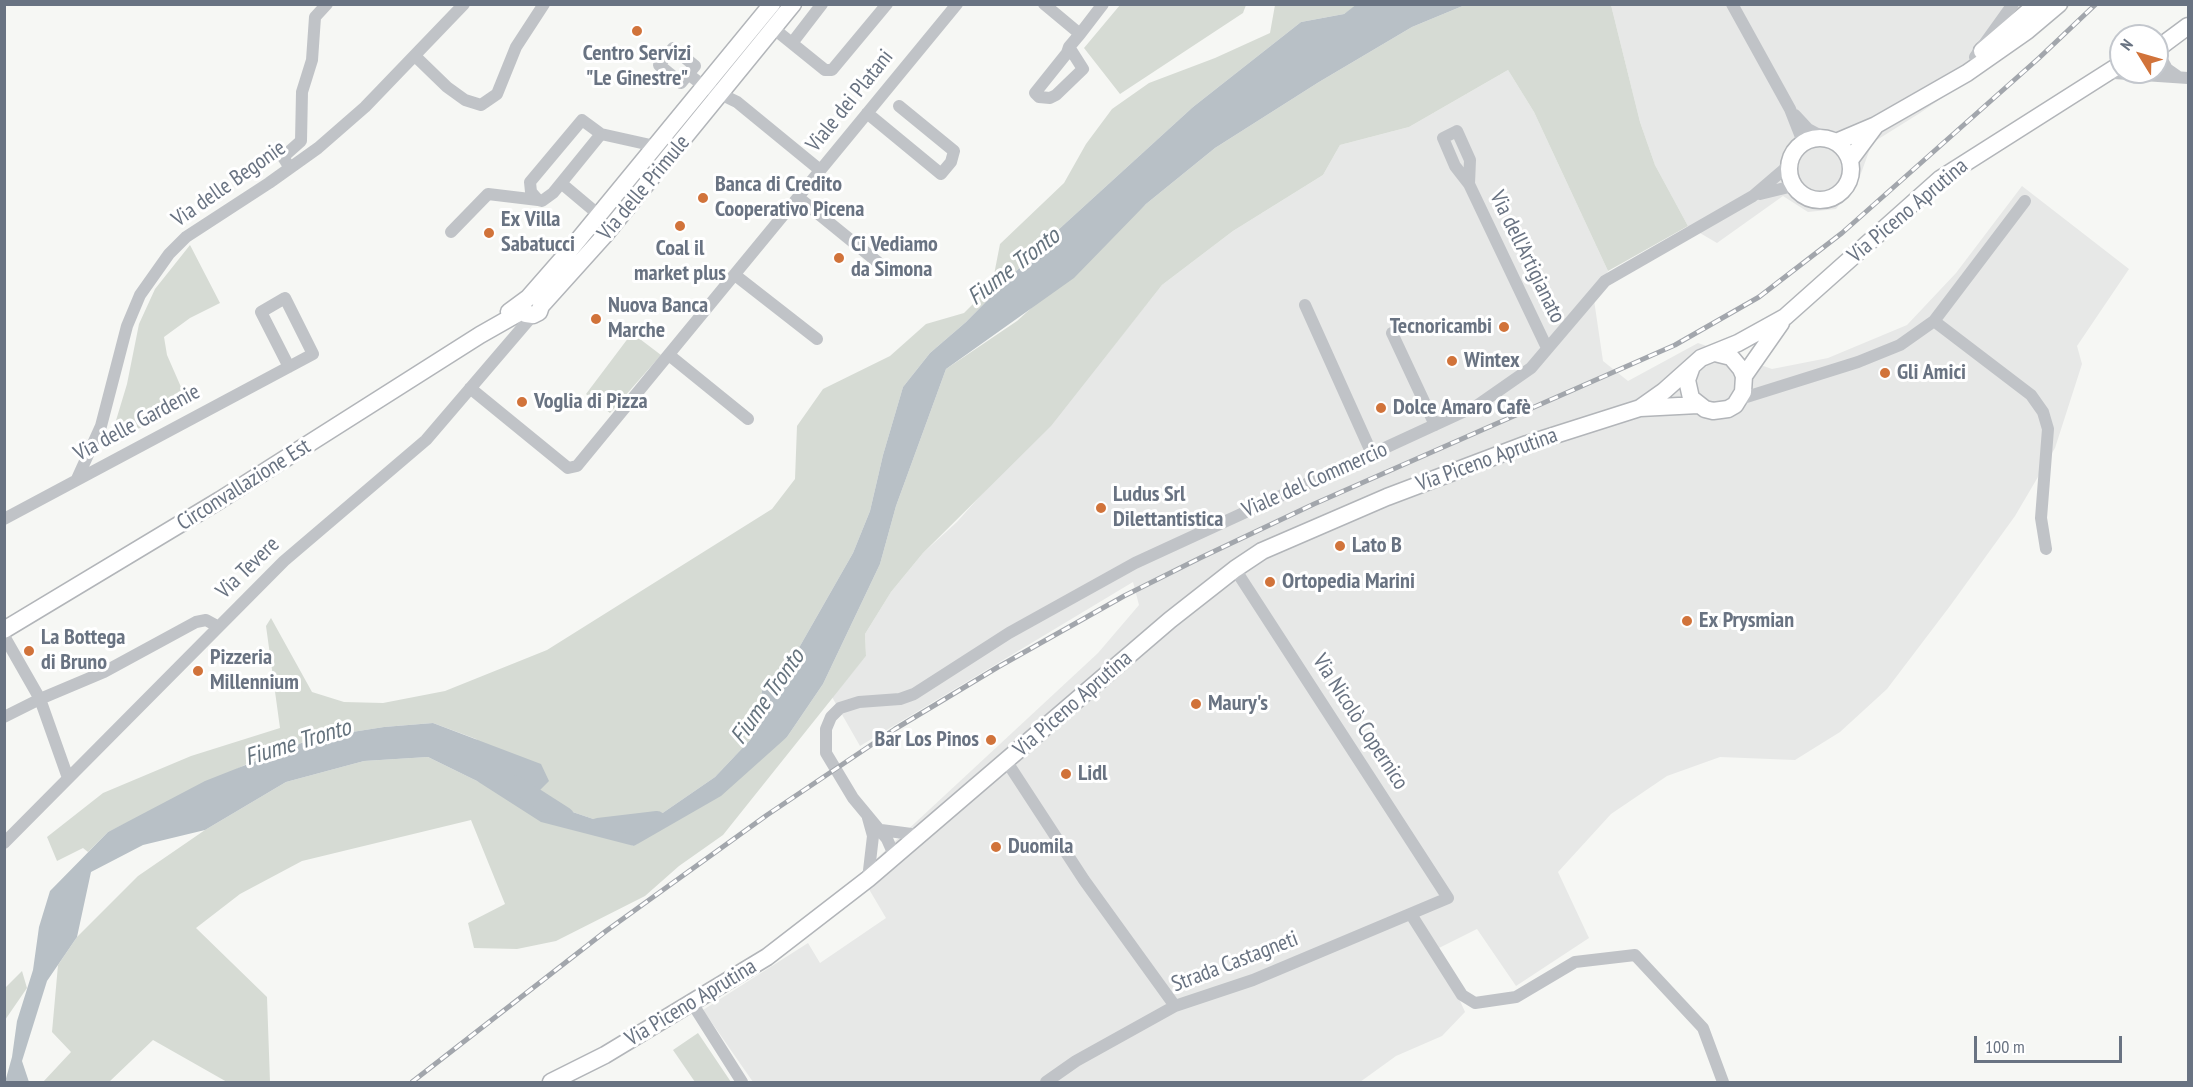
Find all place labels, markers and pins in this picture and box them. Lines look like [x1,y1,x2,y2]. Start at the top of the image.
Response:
marker: Centro Servizi "Le Ginestre" [630,24,644,38]
place label: Centro Servizi "Le Ginestre" [583,41,691,92]
place label: Banca di Credito Cooperativo Picena [715,172,864,224]
marker: Banca di Credito Cooperativo Picena [696,191,710,205]
place label: Ex Villa Sabatucci [501,207,575,258]
marker: Coal il market plus [673,219,687,233]
marker: Ex Villa Sabatucci [482,226,496,240]
place label: Ci Vediamo da Simona [851,232,938,284]
place label: Coal il market plus [634,236,726,288]
marker: Ci Vediamo da Simona [832,251,846,265]
place label: Nuova Banca Marche [608,293,708,344]
marker: Nuova Banca Marche [589,312,603,326]
place label: Tecnoricambi [1390,314,1492,340]
marker: Tecnoricambi [1497,320,1511,334]
place label: Wintex [1464,348,1520,374]
marker: Wintex [1445,354,1459,368]
place label: Gli Amici [1897,360,1966,386]
marker: Gli Amici [1878,366,1892,380]
place label: Voglia di Pizza [534,389,648,415]
marker: Voglia di Pizza [515,395,529,409]
place label: Dolce Amaro Cafè [1393,395,1531,421]
marker: Dolce Amaro Cafè [1374,401,1388,415]
place label: Ludus Srl Dilettantistica [1113,482,1223,534]
marker: Ludus Srl Dilettantistica [1094,501,1108,515]
place label: Lato B [1352,533,1402,559]
marker: Lato B [1333,539,1347,553]
place label: Ortopedia Marini [1282,569,1415,595]
marker: Ortopedia Marini [1263,575,1277,589]
place label: Ex Prysmian [1699,608,1794,634]
marker: Ex Prysmian [1680,614,1694,628]
place label: La Bottega di Bruno [41,625,125,676]
marker: La Bottega di Bruno [22,644,36,658]
place label: Pizzeria Millennium [210,645,299,696]
marker: Pizzeria Millennium [191,664,205,678]
place label: Maury's [1208,691,1268,717]
marker: Maury's [1189,697,1203,711]
place label: Bar Los Pinos [875,727,979,753]
marker: Bar Los Pinos [984,733,998,747]
place label: Lidl [1078,761,1107,787]
marker: Lidl [1059,767,1073,781]
place label: Duomila [1008,834,1073,860]
marker: Duomila [989,840,1003,854]

